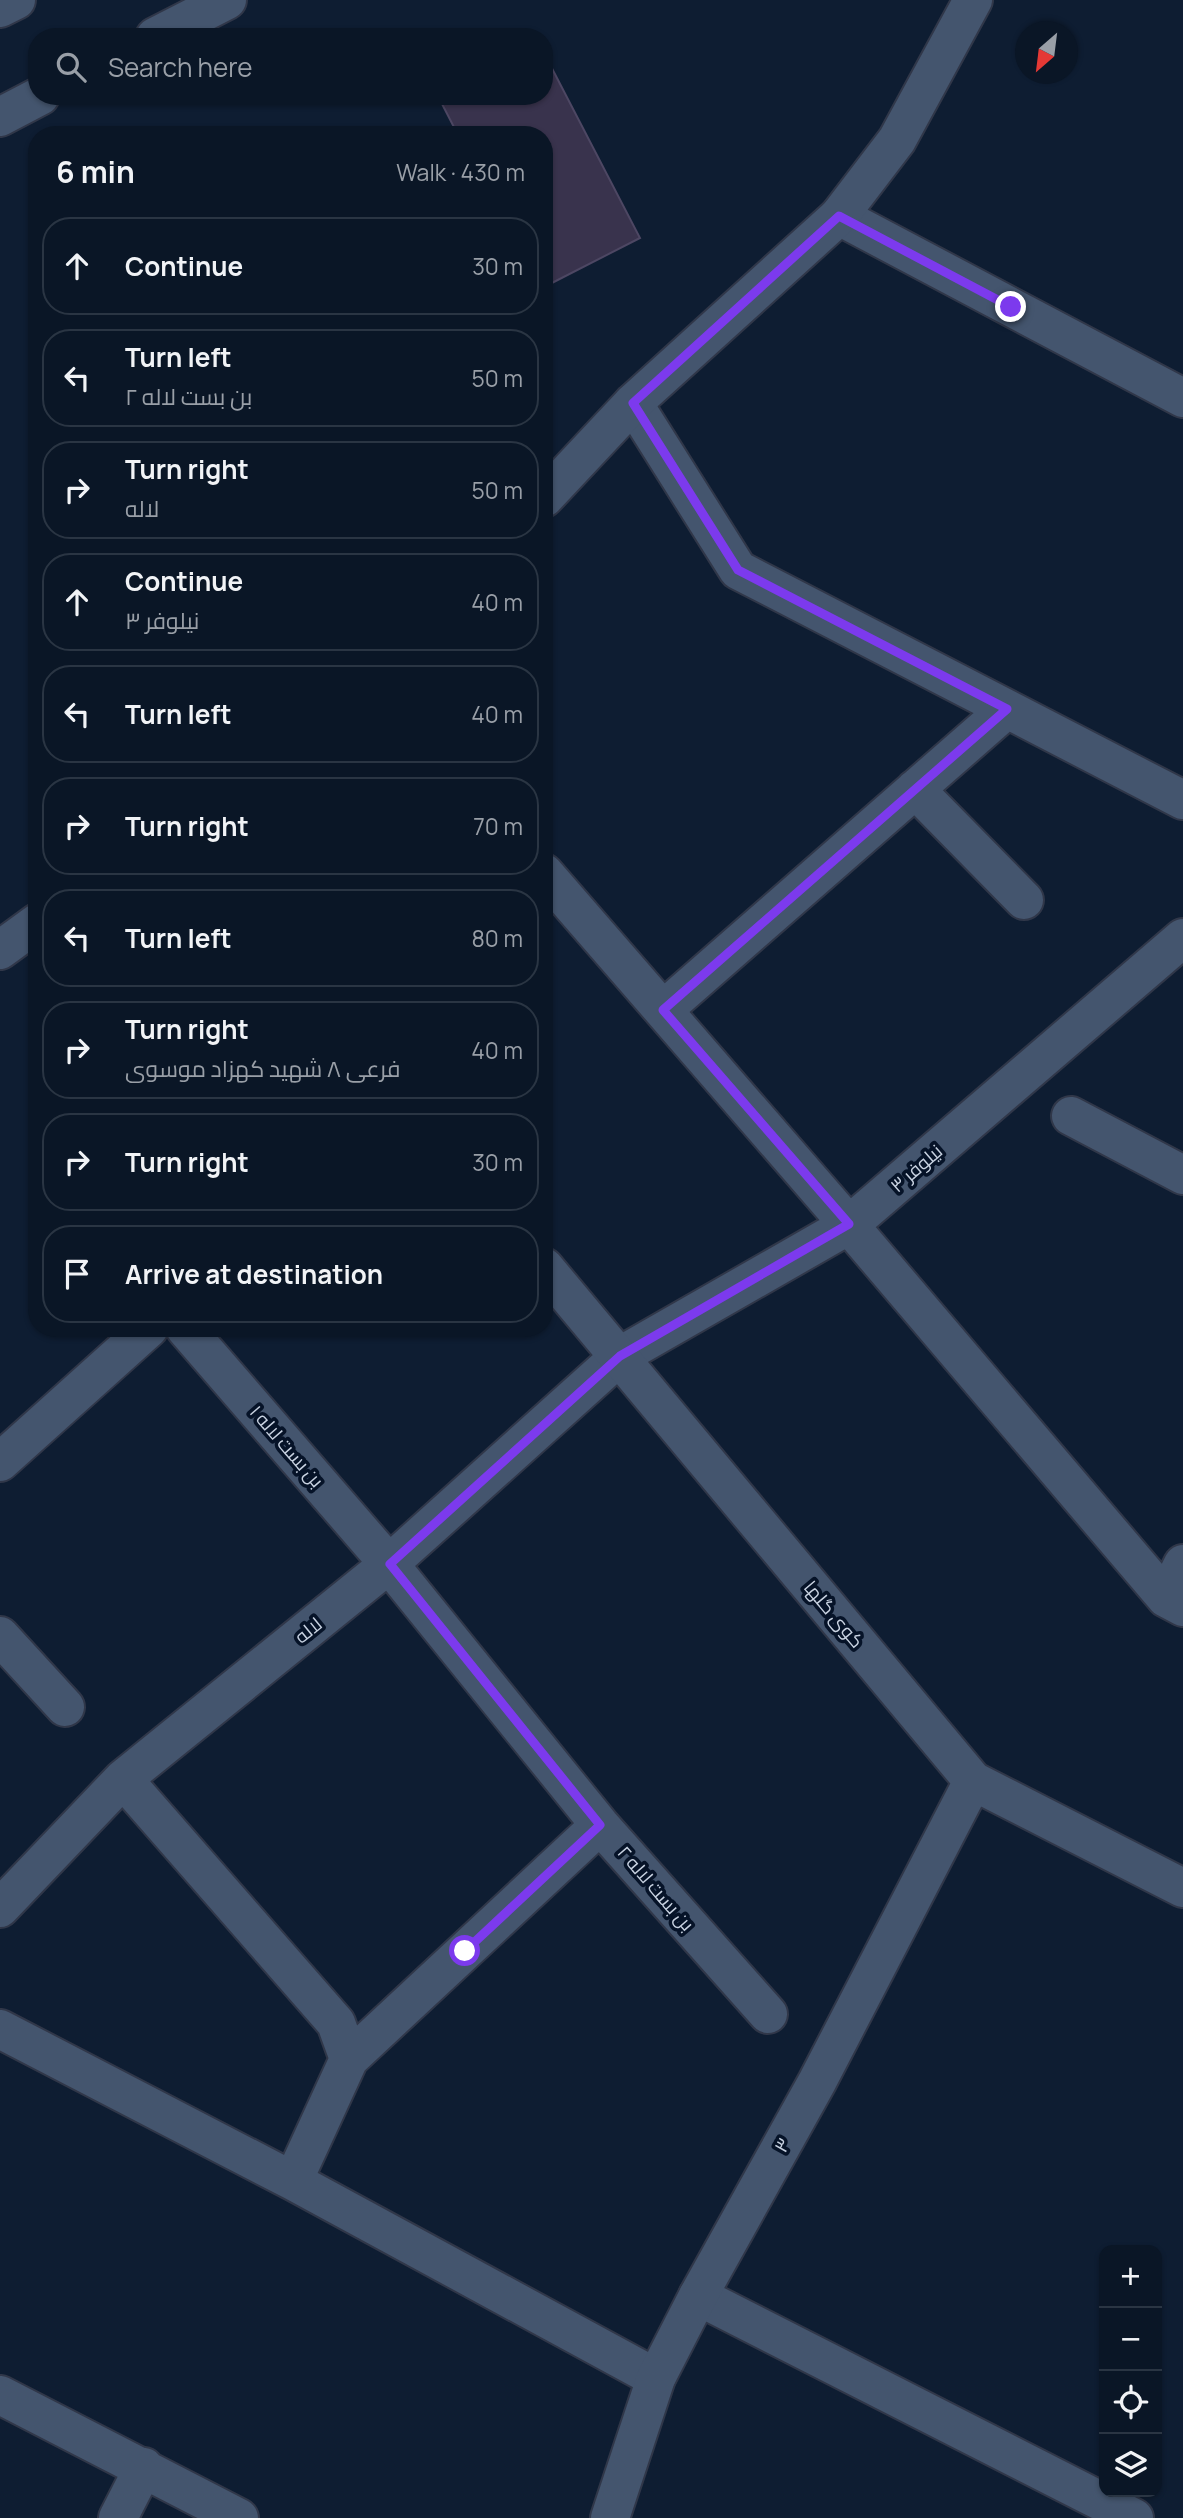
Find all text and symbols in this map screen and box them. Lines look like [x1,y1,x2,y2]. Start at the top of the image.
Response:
north arrow [1015,21,1078,84]
search box [28,28,553,105]
icon: search [52,48,90,86]
text: Search here [108,49,253,85]
text: 6 min [56,151,135,192]
text: Walk · 430 m [396,156,525,188]
icon: ahead [58,247,96,285]
text: Continue [125,248,243,284]
text: 30 m [472,250,523,282]
route end [995,291,1026,322]
text: Turn left [125,339,232,375]
icon: left [58,359,96,397]
text: 50 m [472,362,523,394]
text: بن بست لاله ۲ [125,380,252,412]
text: Turn right [125,451,249,487]
icon: right [58,471,96,509]
text: 50 m [472,474,523,506]
text: لاله [125,492,159,524]
text: Continue [125,563,243,599]
icon: ahead [58,583,96,621]
text: 40 m [471,586,523,618]
text: نیلوفر ۳ [125,604,199,636]
icon: left [58,695,96,733]
text: Turn left [125,696,232,732]
text: 40 m [471,698,523,730]
icon: right [58,807,96,845]
text: Turn right [125,808,249,844]
text: 70 m [473,810,523,842]
icon: left [58,919,96,957]
text: Turn left [125,920,232,956]
text: 80 m [472,922,523,954]
text: Turn right [125,1011,249,1047]
icon: right [58,1031,96,1069]
text: 40 m [471,1034,523,1066]
text: فرعی ۸ شهید کهزاد موسوی [125,1052,401,1084]
street label: نیلوفر ۳ [884,1138,948,1198]
icon: right [58,1143,96,1181]
text: Turn right [125,1144,249,1180]
text: 30 m [472,1146,523,1178]
icon: arrive [58,1255,96,1293]
text: Arrive at destination [125,1256,383,1292]
street label: بن بست لاله ۱ [244,1399,330,1493]
street label: کوی گلها [798,1575,870,1653]
street label: لاله [289,1611,327,1649]
street label: بن بست لاله ۲ [612,1840,700,1936]
route start [449,1935,480,1966]
street label: ۳ [768,2133,796,2157]
map controls [1099,2245,1162,2497]
button: + [1099,2245,1162,2308]
button: − [1099,2308,1162,2371]
button: locate [1099,2371,1162,2434]
button: layers [1099,2434,1162,2497]

